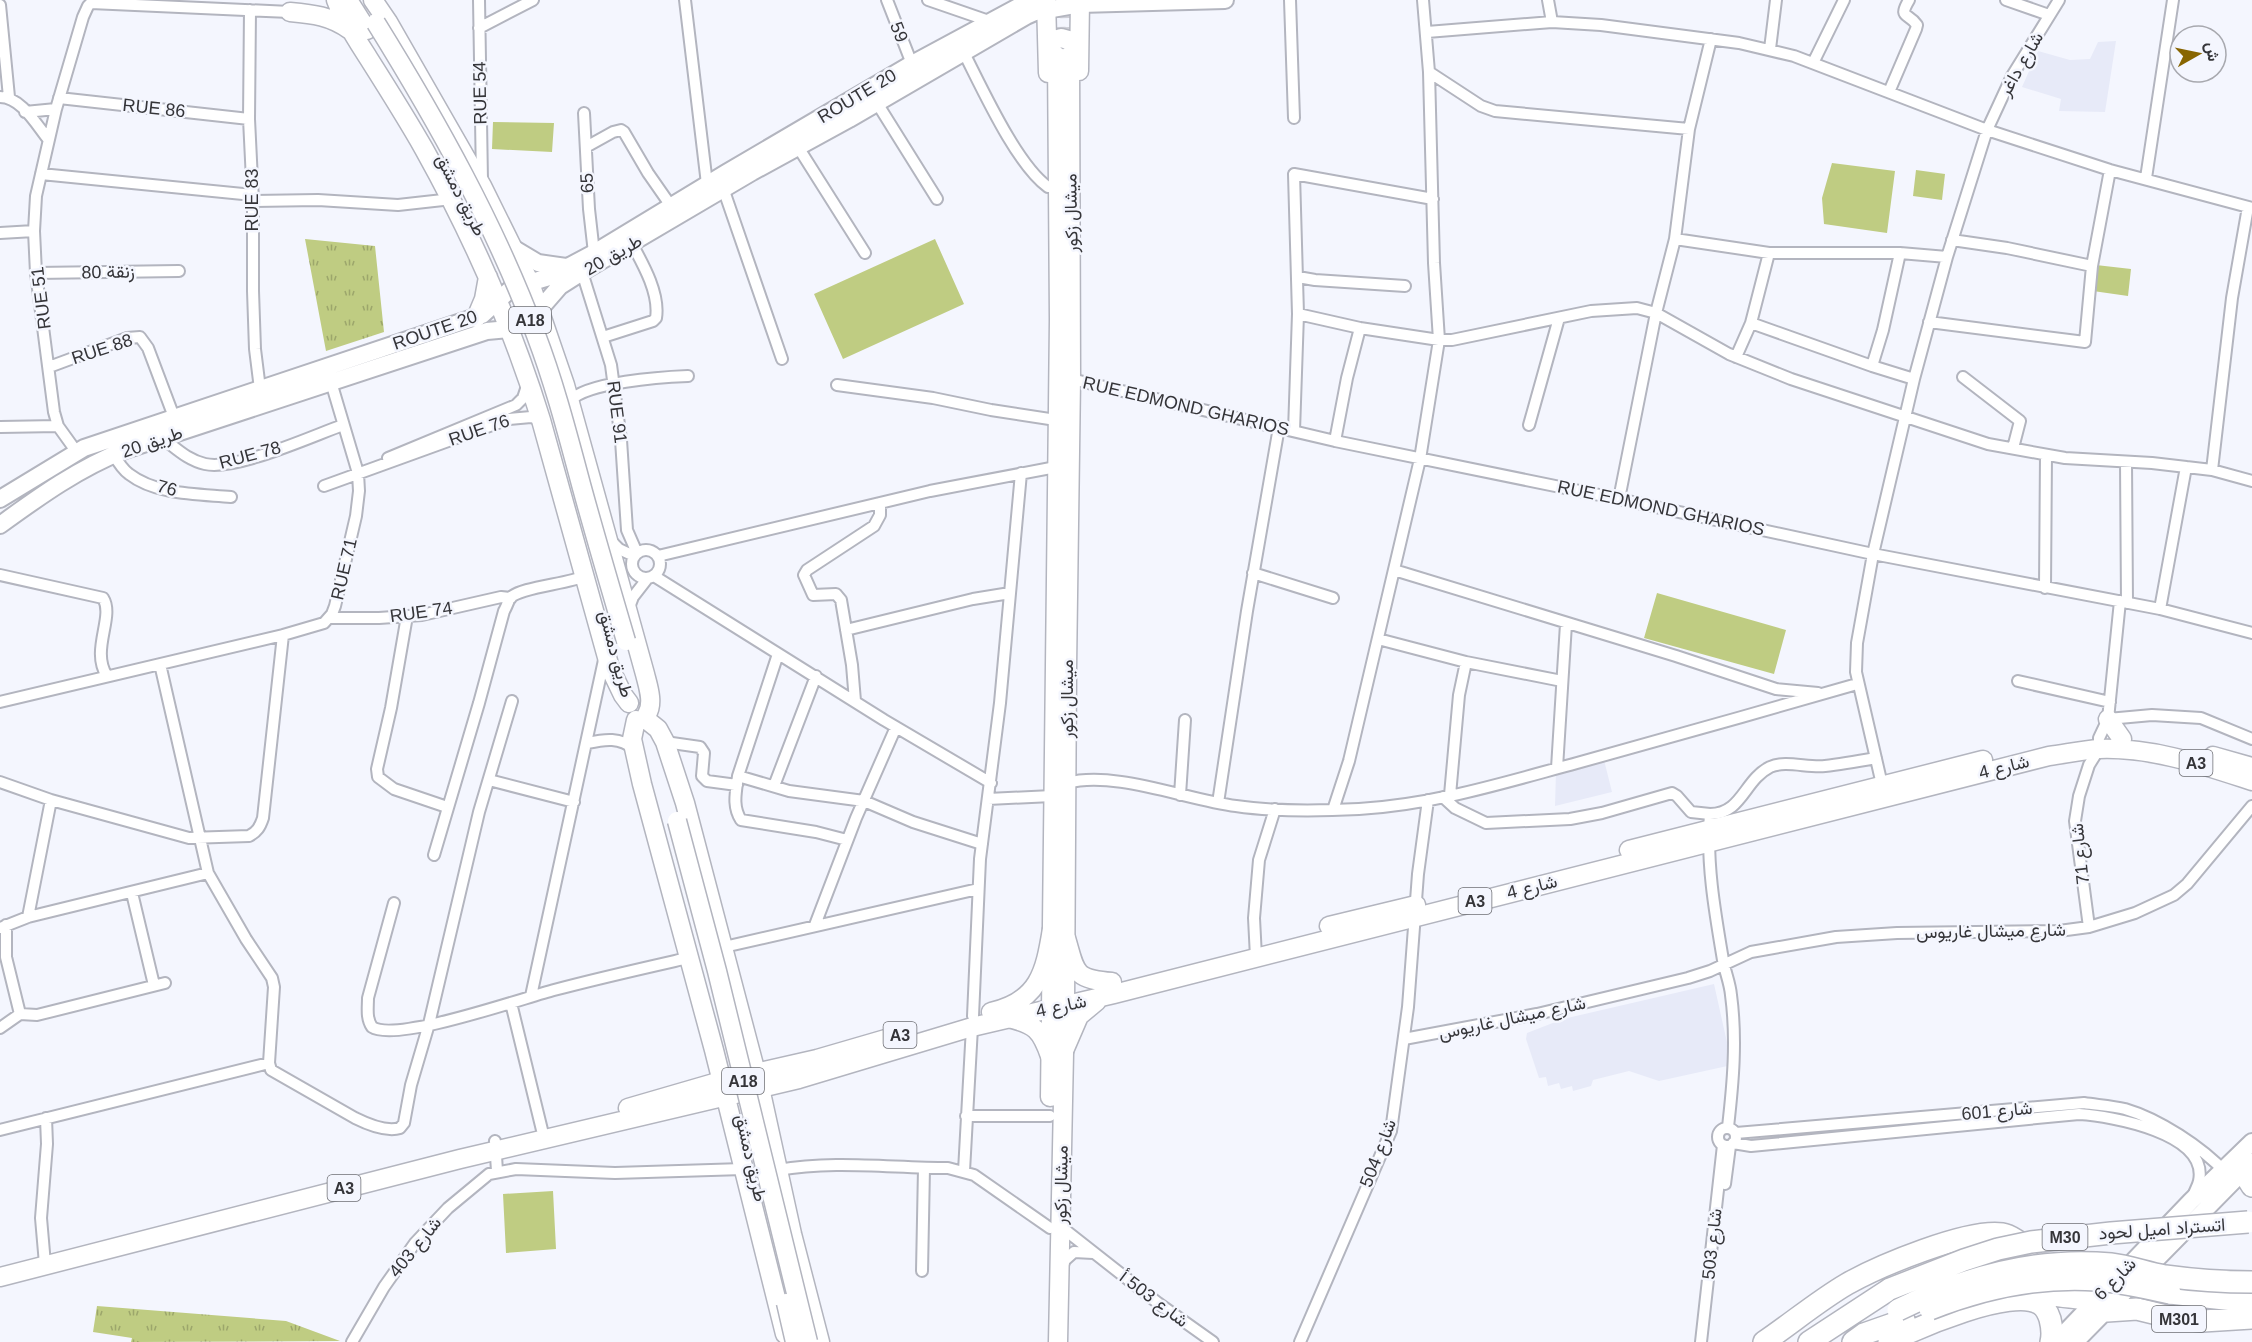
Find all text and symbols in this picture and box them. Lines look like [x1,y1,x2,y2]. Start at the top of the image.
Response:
street label: 59 [886,19,912,45]
north arrow [2168,24,2228,84]
street label: شارع داغر [1994,29,2049,101]
text: ش [2201,41,2222,63]
street label: RUE 54 [469,61,491,125]
street label: ROUTE 20 [814,65,900,127]
street label: RUE 86 [122,95,186,121]
street label: طريق دمشق [431,151,490,240]
street label: RUE 83 [242,168,262,232]
street label: 65 [576,172,598,194]
street label: ميشال زكور [1060,173,1083,254]
street label: طريق 20 [581,231,646,280]
street label: زنقة 80 [81,262,135,283]
street label: RUE 51 [27,266,55,330]
street label: ROUTE 20 [390,306,480,354]
road number: A18 [509,307,551,333]
street label: RUE 88 [69,330,135,368]
street label: RUE EDMOND GHARIOS [1081,373,1291,439]
street label: RUE 91 [603,380,631,444]
street label: RUE 76 [446,410,512,450]
street label: طريق 20 [119,422,185,463]
street label: RUE 78 [217,437,283,473]
street label: 76 [155,476,179,500]
street label: RUE EDMOND GHARIOS [1556,476,1766,540]
street label: RUE 71 [327,536,361,602]
street label: RUE 74 [388,598,454,626]
street label: طريق دمشق [594,608,637,700]
street label: ميشال زكور [1057,659,1078,740]
road number: A3 [2180,750,2212,776]
street label: شارع 4 [1977,751,2032,785]
street label: شارع 71 [2067,822,2095,885]
street label: شارع 4 [1505,871,1560,905]
road number: A3 [1458,888,1492,914]
street label: شارع ميشال غاريوس [1916,920,2066,944]
street label: شارع 4 [1034,991,1089,1023]
street label: شارع ميشال غاريوس [1437,993,1588,1045]
road number: A3 [884,1022,916,1048]
road number: A18 [722,1068,764,1094]
street label: شارع 601 [1961,1098,2034,1126]
street label: طريق دمشق [730,1112,771,1204]
street label: شارع 504 [1356,1116,1402,1191]
street label: ميشال زكور [1050,1145,1073,1226]
road number: A3 [328,1175,360,1201]
street label: شارع 503 [1698,1208,1728,1281]
street label: شارع 403 [385,1213,447,1282]
street label: اتستراد اميل لحود [2098,1215,2226,1244]
road number: M30 [2042,1224,2088,1250]
street label: شارع 6 [2090,1254,2141,1306]
street label: شارع 503 أ [1115,1267,1192,1333]
road number: M301 [2152,1306,2206,1332]

